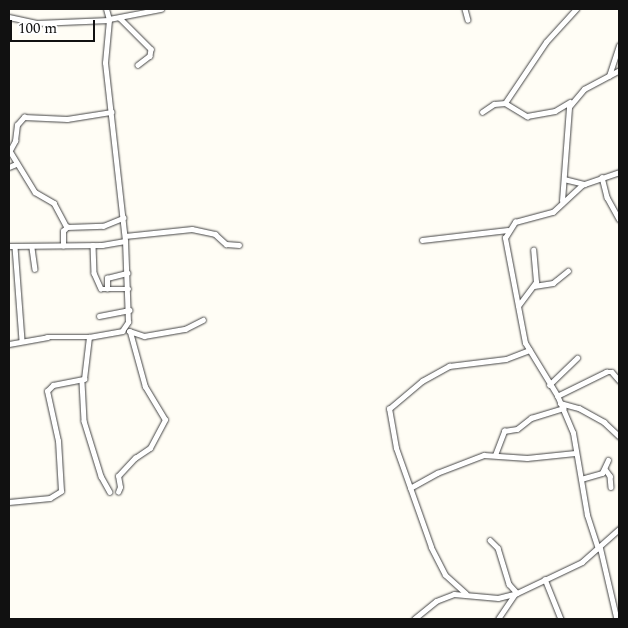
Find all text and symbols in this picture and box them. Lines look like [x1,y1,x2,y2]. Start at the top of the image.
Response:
scale bar [12,10,98,42]
text: 100 m [18,17,57,40]

